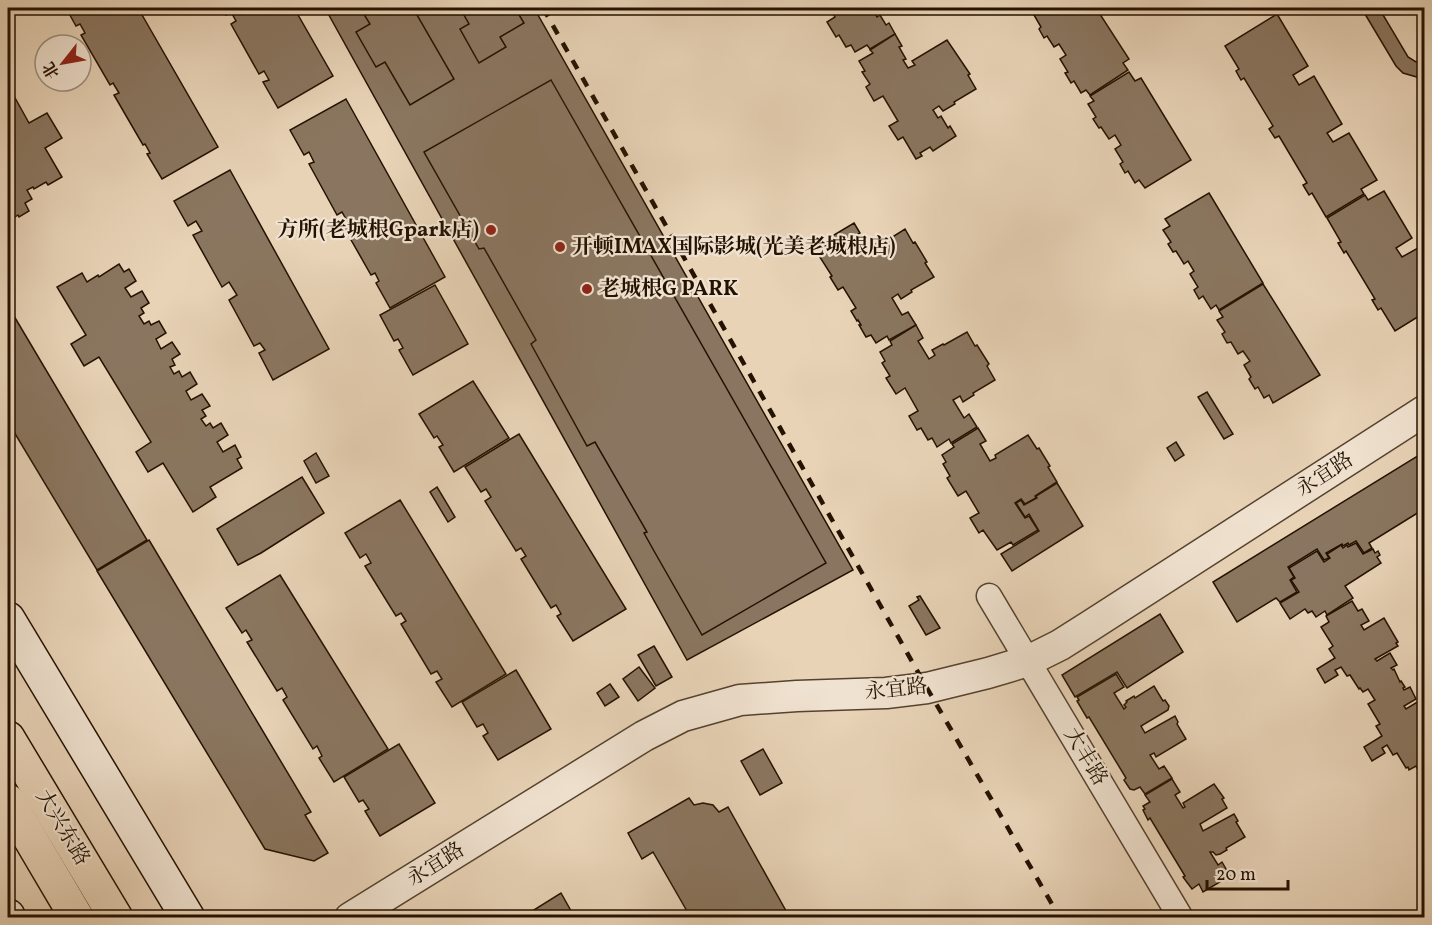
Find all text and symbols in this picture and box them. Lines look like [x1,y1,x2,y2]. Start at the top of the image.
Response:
north arrow [33,33,93,93]
text: 北 [38,57,65,82]
place label: 方所(老城根Gpark店) [277,216,479,245]
marker: 方所(老城根Gpark店) [484,223,498,237]
place label: 开顿IMAX国际影城(光美老城根店) [572,233,896,262]
marker: 开顿IMAX国际影城(光美老城根店) [553,240,567,254]
place label: 老城根G PARK [599,275,738,304]
marker: 老城根G PARK [580,282,594,296]
street label: 永宜路 [1291,446,1359,504]
street label: 永宜路 [863,672,929,708]
street label: 大丰路 [1056,723,1114,791]
street label: 大兴东路 [28,785,96,871]
street label: 永宜路 [402,836,470,894]
scale bar [1207,853,1288,891]
text: 20 m [1216,863,1256,888]

